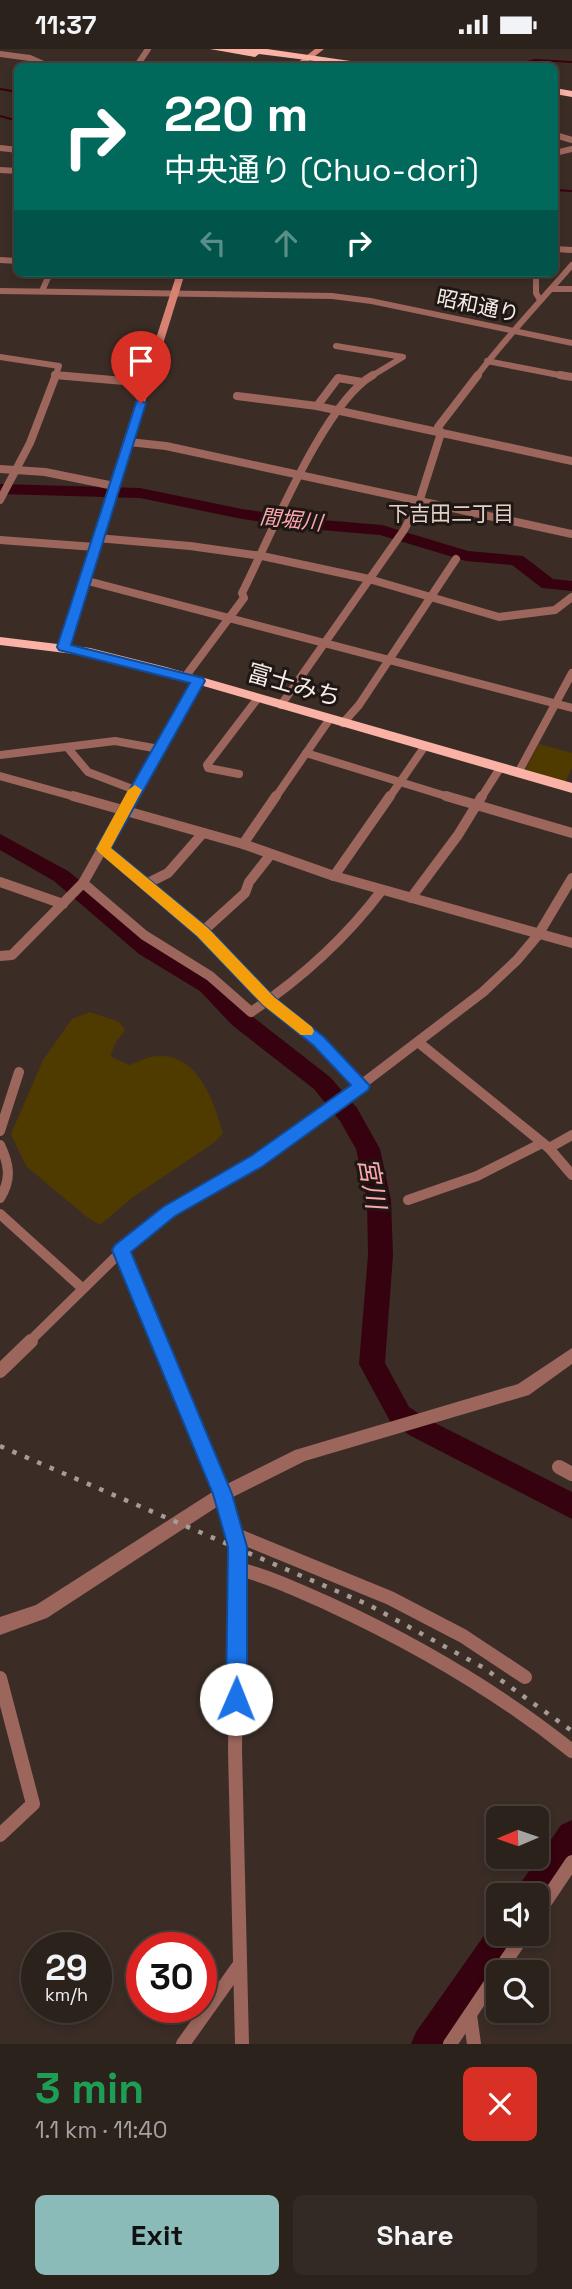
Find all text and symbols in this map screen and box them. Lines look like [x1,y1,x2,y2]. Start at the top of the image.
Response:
text: 11:37 [35,8,96,42]
text: 220 m [164,83,308,145]
icon: right [49,91,140,182]
text: 中央通り (Chuo-dori) [164,150,479,190]
icon: left [194,224,232,262]
icon: ahead [267,224,305,262]
icon: right [340,224,378,262]
street label: 昭和通り [434,284,522,327]
pin [111,331,171,403]
icon: arrive [122,342,160,380]
district label: 下吉田二丁目 [388,500,514,527]
water label: 間堀川 [258,503,326,536]
street label: 富士みち [244,656,345,713]
water label: 宮川 [351,1154,394,1215]
position arrow [199,1662,273,1736]
north arrow [486,1806,550,1869]
map controls [486,1806,549,2023]
button: sound [486,1883,549,1946]
speed limit sign: 30 [126,1932,217,2023]
text: 29 [45,1946,88,1990]
button: search [486,1960,549,2023]
text: km/h [45,1983,88,2006]
text: 3 min [35,2062,144,2115]
button: close [463,2067,537,2141]
text: 1.1 km · 11:40 [35,2115,167,2145]
button: Exit [35,2195,279,2275]
button: Share [293,2195,537,2275]

